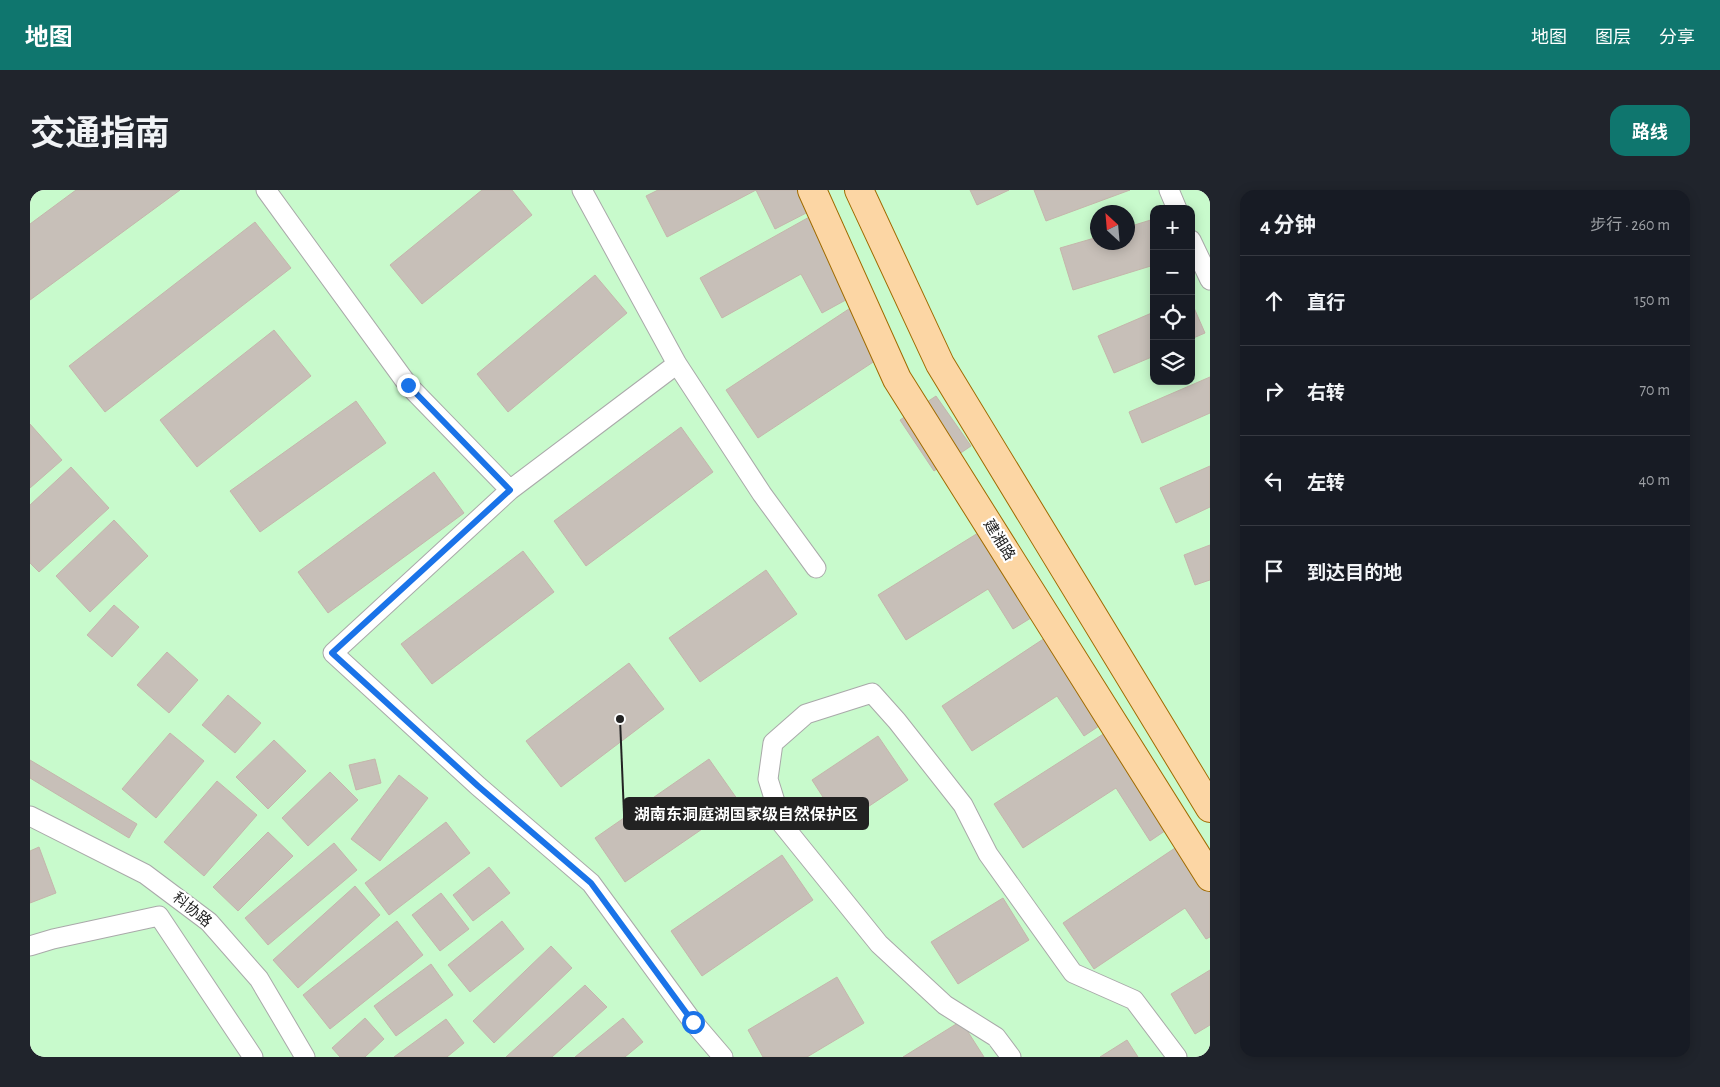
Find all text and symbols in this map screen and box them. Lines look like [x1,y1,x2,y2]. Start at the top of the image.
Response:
text: 地图 [25,26,73,50]
text: 地图 [1531,29,1567,47]
text: 图层 [1595,29,1631,47]
text: 分享 [1659,29,1695,47]
button: 路线 [1610,105,1690,156]
text: 交通指南 [30,117,170,152]
north arrow [1090,205,1135,250]
map controls [1150,205,1195,385]
button: + [1150,205,1195,250]
text: 4 分钟 [1260,215,1316,236]
text: 步行 · 260 m [1590,217,1670,233]
button: − [1150,250,1195,295]
icon: ahead [1260,287,1288,315]
text: 150 m [1634,292,1670,308]
text: 直行 [1307,294,1345,313]
button: locate [1150,295,1195,340]
button: layers [1150,340,1195,385]
route end [397,374,420,397]
icon: right [1260,377,1288,405]
text: 70 m [1639,382,1670,398]
text: 右转 [1307,384,1345,403]
icon: left [1260,467,1288,495]
text: 40 m [1638,472,1670,488]
text: 左转 [1307,474,1345,493]
street label: 建湘路 [981,516,1018,563]
icon: arrive [1260,557,1288,585]
text: 到达目的地 [1307,564,1402,583]
callout: 湖南东洞庭湖国家级自然保护区 [624,798,868,829]
text: 湖南东洞庭湖国家级自然保护区 [634,805,858,823]
street label: 科协路 [170,889,215,930]
route start [682,1011,705,1034]

